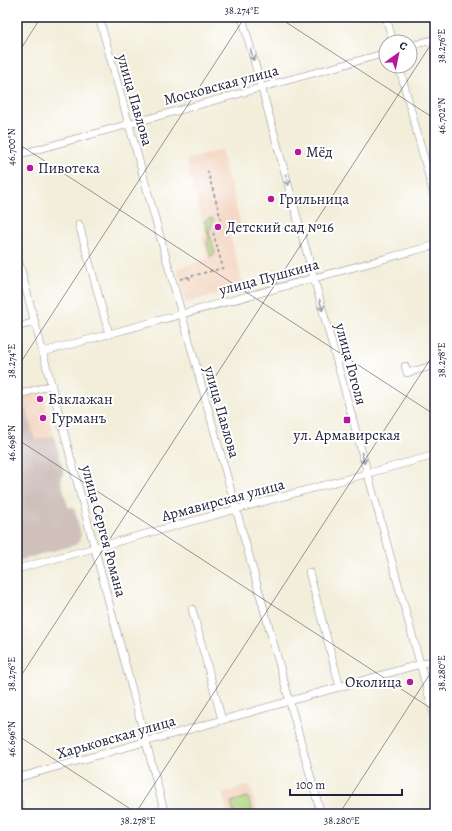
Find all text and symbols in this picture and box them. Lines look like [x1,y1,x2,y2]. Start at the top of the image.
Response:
text: 38.274°E [225,4,259,17]
text: 38.276°E [435,29,448,63]
north arrow [378,34,418,74]
text: С [396,38,410,54]
one-way arrow [249,48,256,61]
street label: улица Павлова [112,51,158,148]
street label: Московская улица [161,60,281,110]
text: 46.702°N [435,98,448,134]
text: 46.700°N [5,128,18,166]
place label: Мёд [306,142,333,162]
marker: Мёд [293,147,303,157]
place label: Пивотека [38,158,100,178]
marker: Пивотека [25,163,35,173]
one-way arrow [284,173,291,186]
place label: Грильница [279,189,349,209]
marker: Грильница [266,194,276,204]
place label: Детский сад №16 [226,217,334,237]
marker: Детский сад №16 [213,222,223,232]
street label: улица Пушкина [216,254,321,300]
one-way arrow [318,299,325,312]
street label: улица Гоголя [330,320,371,407]
text: 38.278°E [435,343,448,377]
text: 38.274°E [5,344,18,378]
street label: улица Павлова [199,363,245,460]
place label: Баклажан [48,389,113,409]
marker: Баклажан [35,394,45,404]
place label: Гурманъ [51,408,107,428]
marker: Гурманъ [38,413,48,423]
marker: ул. Армавирская [342,415,352,425]
text: 46.698°N [5,425,18,461]
place label: ул. Армавирская [293,425,400,445]
one-way arrow [360,451,367,464]
street label: улица Сергея Романа [76,462,131,599]
street label: Армавирская улица [158,474,287,526]
text: 38.280°E [435,655,448,691]
text: 38.276°E [5,657,18,691]
place label: Околица [345,672,402,692]
marker: Околица [405,677,415,687]
street label: Харьковская улица [54,710,178,764]
text: 46.696°N [5,721,18,757]
scale bar [290,771,402,797]
text: 100 m [296,777,325,793]
text: 38.278°E [121,814,155,827]
text: 38.280°E [324,814,360,827]

